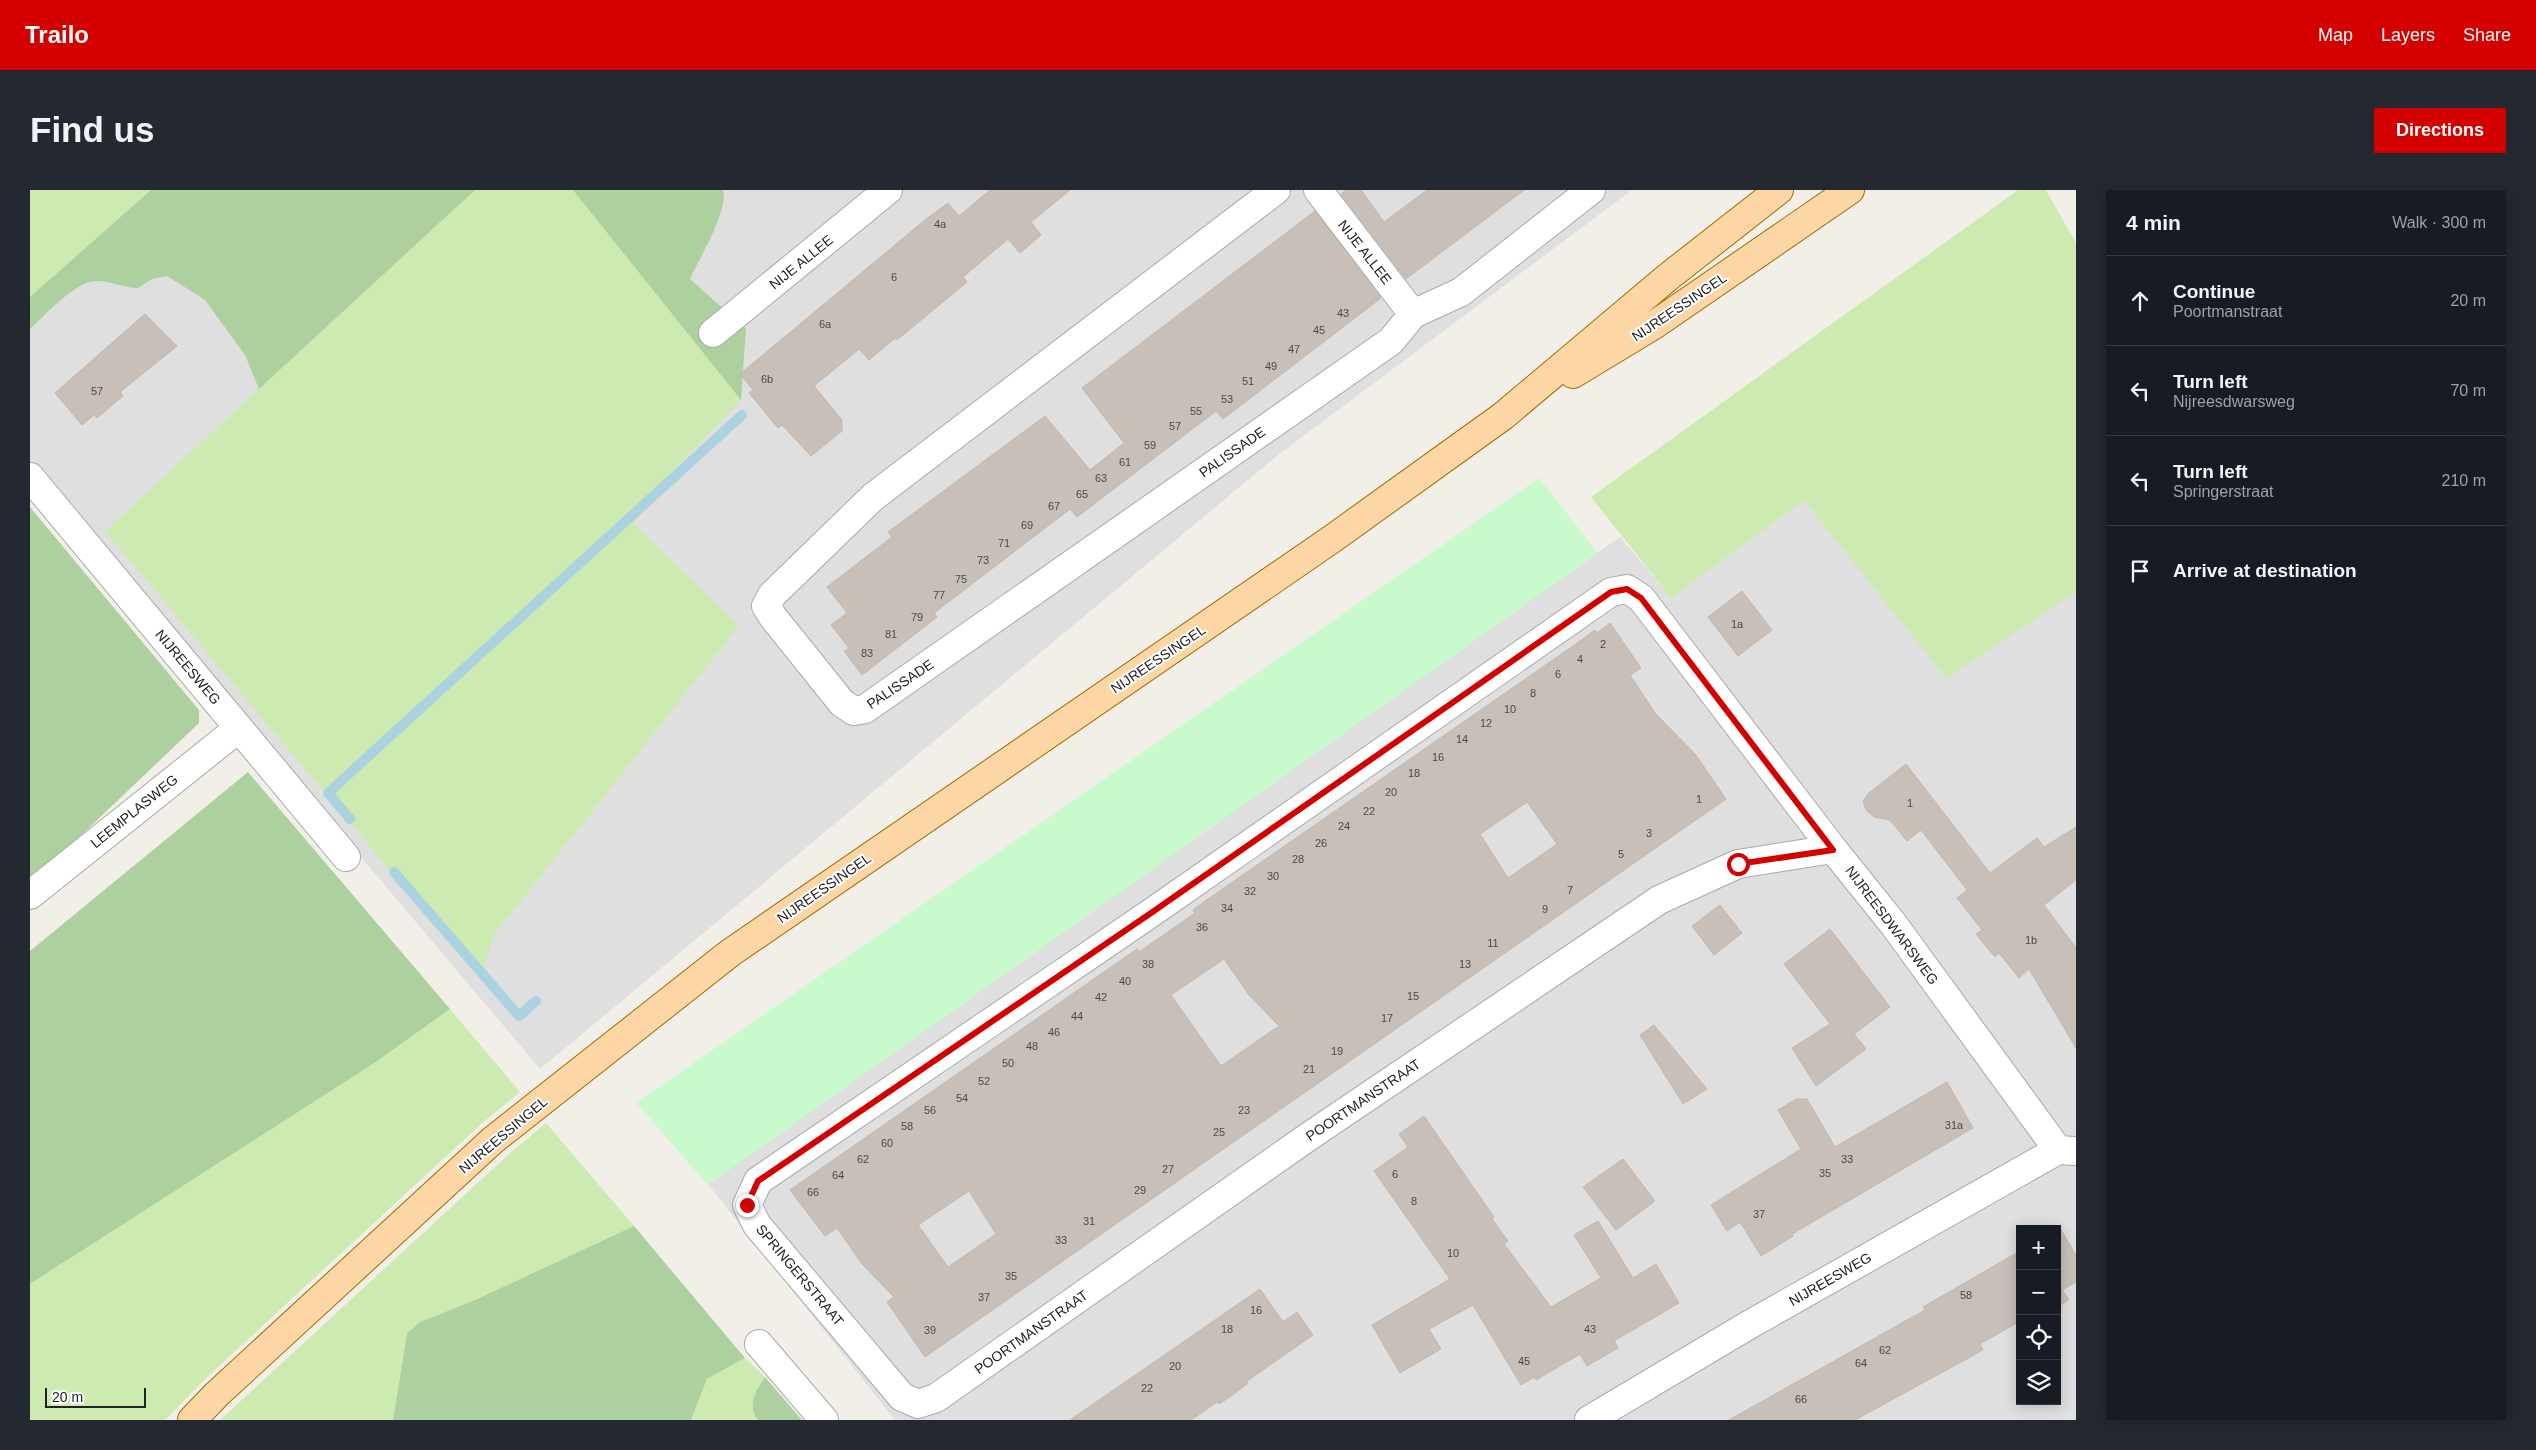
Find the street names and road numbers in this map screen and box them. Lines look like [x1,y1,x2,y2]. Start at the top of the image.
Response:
street label: NIJE ALLEE [1335,217,1395,287]
street label: NIJE ALLEE [766,232,836,292]
street label: NIJREESSINGEL [1629,269,1729,345]
street label: PALISSADE [1196,423,1268,481]
street label: NIJREESSINGEL [1108,621,1208,697]
street label: NIJREESWEG [152,626,224,708]
street label: PALISSADE [864,656,936,712]
street label: LEEMPLASWEG [87,771,181,851]
street label: NIJREESSINGEL [774,850,874,926]
street label: NIJREESDWARSWEG [1842,863,1942,987]
street label: POORTMANSTRAAT [1303,1055,1424,1144]
street label: NIJREESSINGEL [456,1093,551,1177]
street label: SPRINGERSTRAAT [753,1221,847,1329]
street label: NIJREESWEG [1786,1249,1874,1309]
street label: POORTMANSTRAAT [971,1287,1091,1377]

